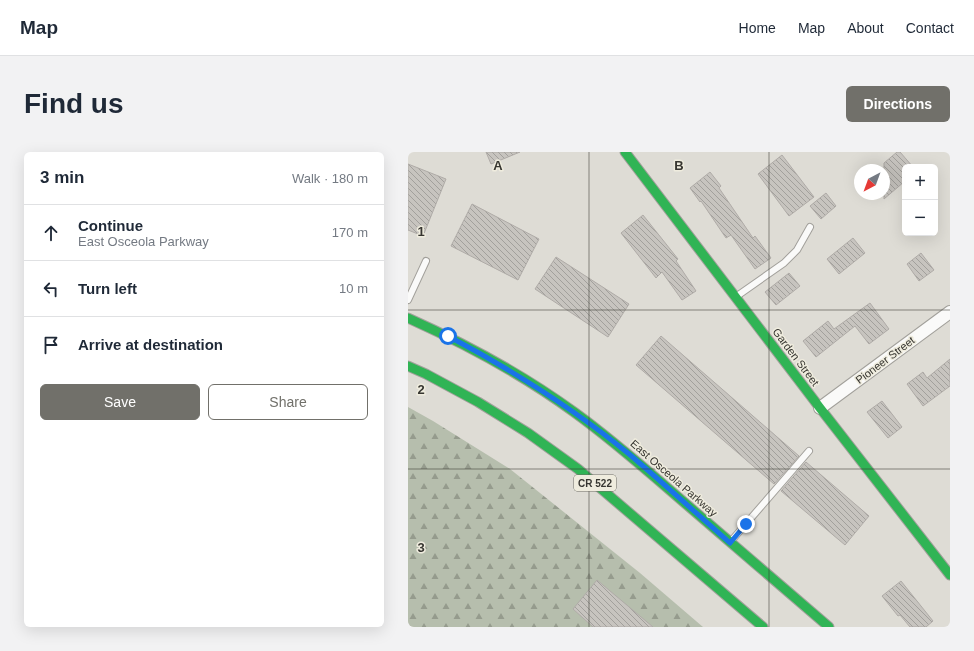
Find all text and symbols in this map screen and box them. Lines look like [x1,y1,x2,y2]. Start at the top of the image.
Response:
text: Map [20,17,58,38]
text: Home [739,20,776,36]
text: Map [798,20,825,36]
text: About [847,20,884,36]
text: Contact [906,20,954,36]
button: Directions [846,86,950,122]
text: Find us [24,88,124,119]
text: A [493,158,503,173]
text: B [674,158,684,173]
north arrow [854,164,890,200]
map controls [902,164,938,236]
button: + [902,164,938,200]
text: 3 min [40,168,84,187]
text: Walk · 180 m [292,171,368,186]
button: − [902,200,938,236]
text: Continue [78,217,143,234]
icon: ahead [40,222,62,244]
text: 1 [417,224,425,239]
text: 170 m [332,225,368,240]
text: East Osceola Parkway [78,234,209,249]
icon: left [40,278,62,300]
text: Turn left [78,280,137,297]
text: 10 m [339,281,368,296]
street label: Garden Street [770,326,822,388]
route start [439,327,457,345]
icon: arrive [40,334,62,356]
street label: Pioneer Street [853,334,917,386]
text: Arrive at destination [78,336,223,353]
text: 2 [417,382,425,397]
button: Save [40,384,200,420]
button: Share [208,384,368,420]
street label: East Osceola Parkway [628,437,720,519]
road number: CR 522 [574,475,616,491]
route end [737,515,755,533]
text: 3 [417,540,425,555]

